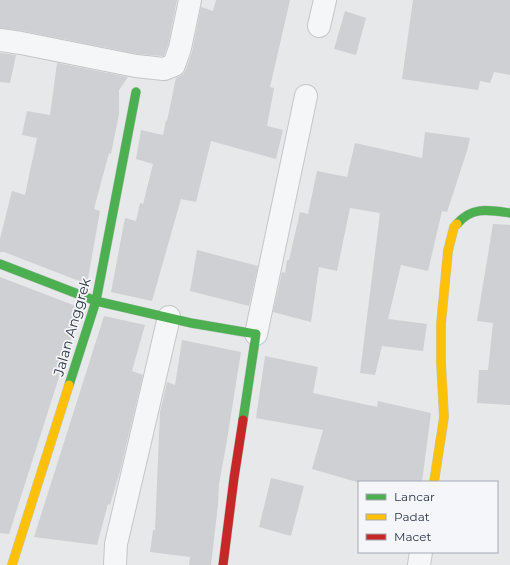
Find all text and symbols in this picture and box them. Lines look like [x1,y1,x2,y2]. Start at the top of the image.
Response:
street label: Jalan Anggrek [49,275,95,379]
legend [358,481,498,553]
text: Lancar [394,489,435,504]
text: Padat [394,509,430,524]
text: Macet [394,529,431,544]

